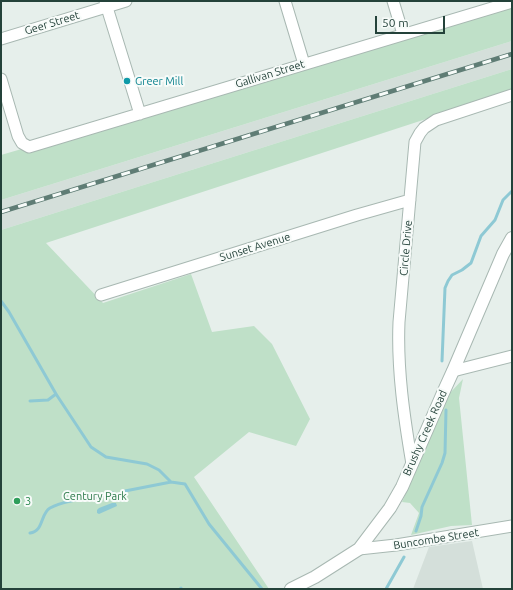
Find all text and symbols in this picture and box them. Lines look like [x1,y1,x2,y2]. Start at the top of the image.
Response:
street label: Geer Street [23,8,81,38]
scale bar [377,8,447,34]
text: 50 m [382,16,409,29]
street label: Gallivan Street [234,57,306,91]
place label: Greer Mill [135,74,183,88]
marker: Greer Mill [122,76,132,86]
street label: Circle Drive [397,219,415,277]
street label: Sunset Avenue [218,230,292,264]
street label: Brushy Creek Road [400,388,450,478]
park label: Century Park [63,489,127,503]
place label: 3 [25,494,31,508]
marker: 3 [12,496,22,506]
street label: Buncombe Street [392,526,480,552]

